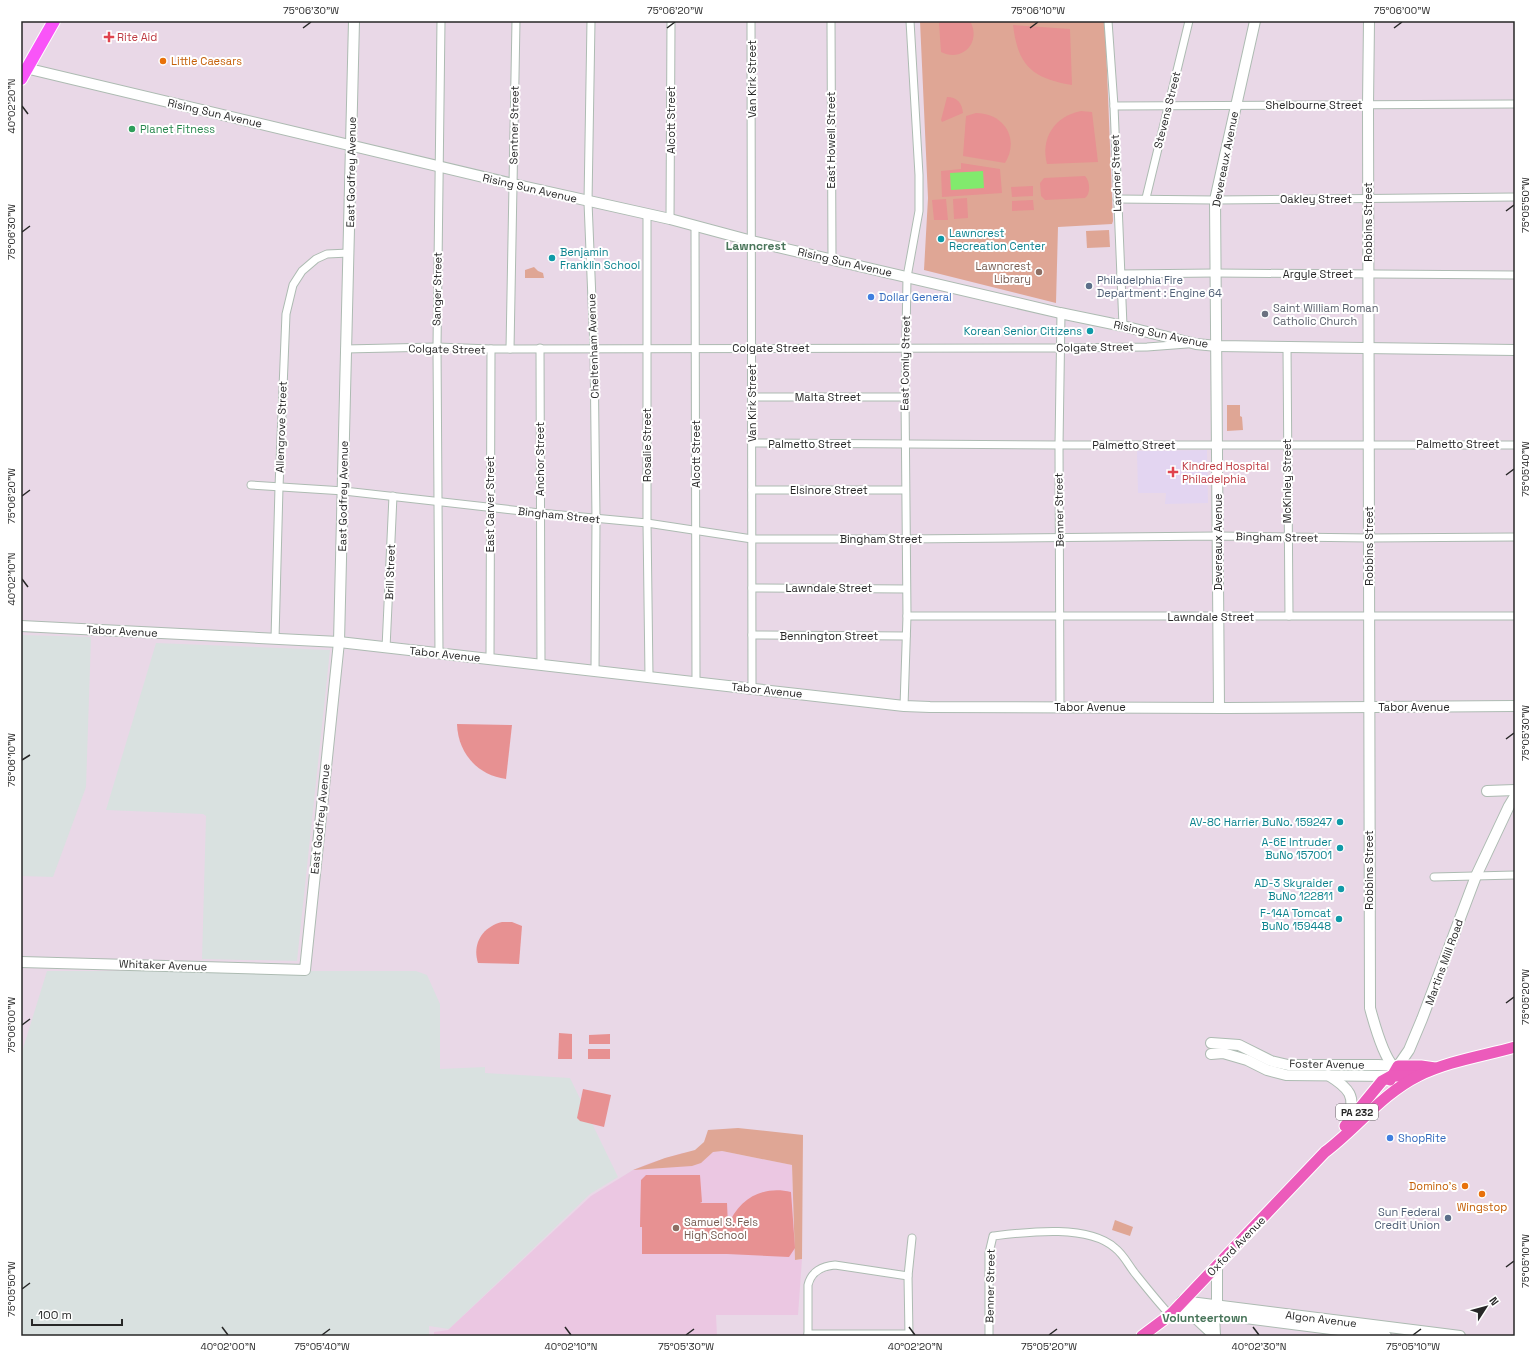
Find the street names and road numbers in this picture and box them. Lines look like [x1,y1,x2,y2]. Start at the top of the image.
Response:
street label: Van Kirk Street [745,40,759,118]
street label: Stevens Street [1151,70,1183,150]
street label: Sentner Street [506,86,522,164]
street label: Alcott Street [664,86,678,154]
street label: East Howell Street [824,92,838,188]
street label: Rising Sun Avenue [166,95,264,131]
street label: Shelbourne Street [1265,98,1363,112]
street label: Devereaux Avenue [1209,110,1241,208]
street label: East Godfrey Avenue [343,117,359,227]
street label: Lardner Street [1108,134,1124,212]
street label: Rising Sun Avenue [481,170,579,206]
street label: Robbins Street [1361,182,1375,262]
street label: Oakley Street [1280,192,1352,206]
street label: Rising Sun Avenue [796,244,894,280]
street label: Sanger Street [429,252,445,326]
street label: Argyle Street [1283,267,1353,281]
street label: Cheltenham Avenue [584,293,602,399]
street label: East Comly Street [897,315,913,411]
street label: Rising Sun Avenue [1112,317,1210,351]
street label: Colgate Street [1056,339,1134,355]
street label: Colgate Street [408,341,486,357]
street label: Colgate Street [732,341,810,355]
street label: Van Kirk Street [745,364,759,442]
street label: Allengrove Street [272,381,290,473]
street label: Malta Street [795,390,861,404]
street label: Rosalie Street [640,408,654,482]
street label: Alcott Street [689,420,703,488]
street label: Anchor Street [533,422,547,496]
street label: Palmetto Street [768,437,852,451]
street label: Palmetto Street [1416,437,1500,451]
street label: Palmetto Street [1092,438,1176,452]
street label: McKinley Street [1280,439,1294,523]
street label: East Godfrey Avenue [335,441,351,551]
street label: East Carver Street [483,456,497,552]
street label: Benner Street [1051,473,1067,547]
street label: Elsinore Street [790,483,868,497]
street label: Devereaux Avenue [1211,493,1225,591]
street label: Bingham Street [517,504,601,526]
street label: Robbins Street [1362,506,1376,586]
street label: Bingham Street [1236,529,1318,545]
street label: Bingham Street [840,532,922,546]
street label: Brill Street [382,544,398,600]
street label: Lawndale Street [786,581,872,595]
street label: Lawndale Street [1168,610,1254,624]
street label: Tabor Avenue [86,622,158,640]
street label: Bennington Street [780,629,878,643]
street label: Tabor Avenue [409,643,481,665]
street label: Tabor Avenue [731,679,803,701]
street label: Tabor Avenue [1054,700,1126,714]
street label: Tabor Avenue [1378,700,1450,714]
street label: East Godfrey Avenue [307,763,333,875]
street label: Robbins Street [1362,830,1376,910]
street label: Martins Mill Road [1422,917,1466,1007]
street label: Whitaker Avenue [119,956,207,974]
street label: Foster Avenue [1289,1056,1365,1072]
road number: PA 232 [1336,1104,1378,1120]
street label: Oxford Avenue [1204,1213,1268,1279]
street label: Benner Street [982,1249,998,1323]
street label: Algon Avenue [1285,1308,1357,1330]

